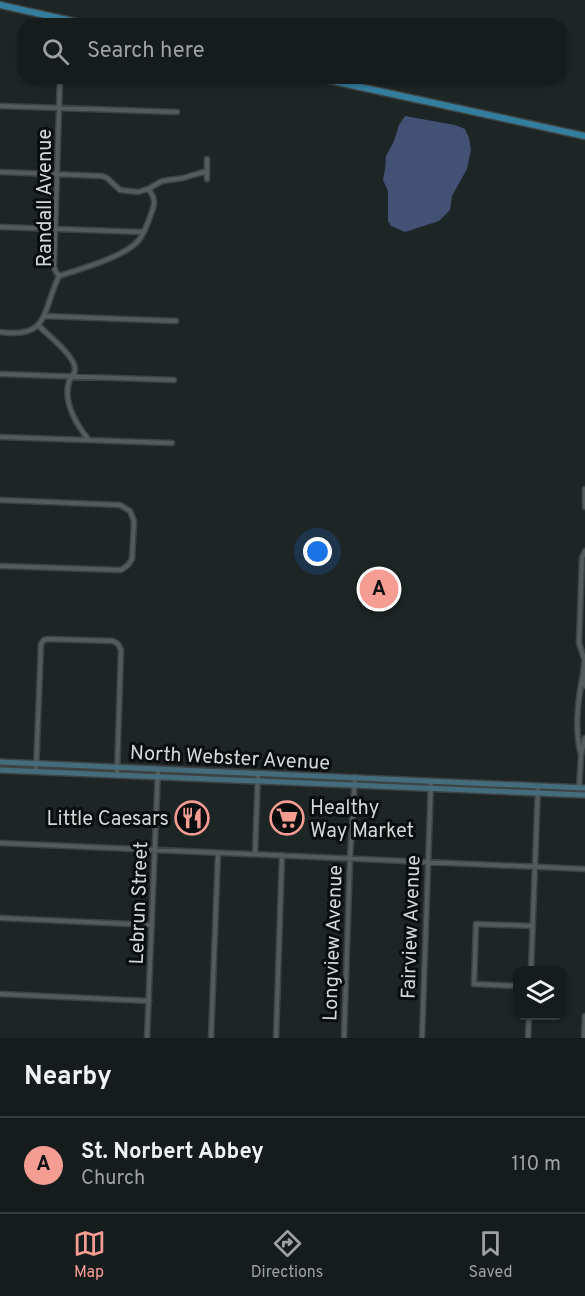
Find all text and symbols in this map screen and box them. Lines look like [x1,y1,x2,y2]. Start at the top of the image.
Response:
search box [18,18,567,84]
icon: search [39,35,72,68]
text: Search here [87,38,205,65]
street label: Randall Avenue [33,129,59,267]
your location [303,537,332,566]
pin: A [360,566,398,612]
street label: North Webster Avenue [129,741,331,777]
place label: Healthy Way Market [310,796,414,845]
restaurant icon: Little Caesars [174,800,210,836]
supermarket icon: Healthy Way Market [269,800,305,836]
place label: Little Caesars [46,807,169,833]
street label: Lebrun Street [125,841,155,965]
street label: Fairview Avenue [396,855,428,1000]
street label: Longview Avenue [318,865,350,1022]
map controls [513,966,567,1020]
button: layers [513,966,567,1020]
text: Nearby [24,1061,112,1094]
text: St. Norbert Abbey [81,1139,264,1166]
text: A [36,1152,51,1178]
text: 110 m [512,1152,561,1178]
text: Church [81,1166,145,1192]
tab: Map [73,1227,106,1283]
tab: Directions [251,1227,323,1283]
tab: Saved [468,1227,512,1283]

